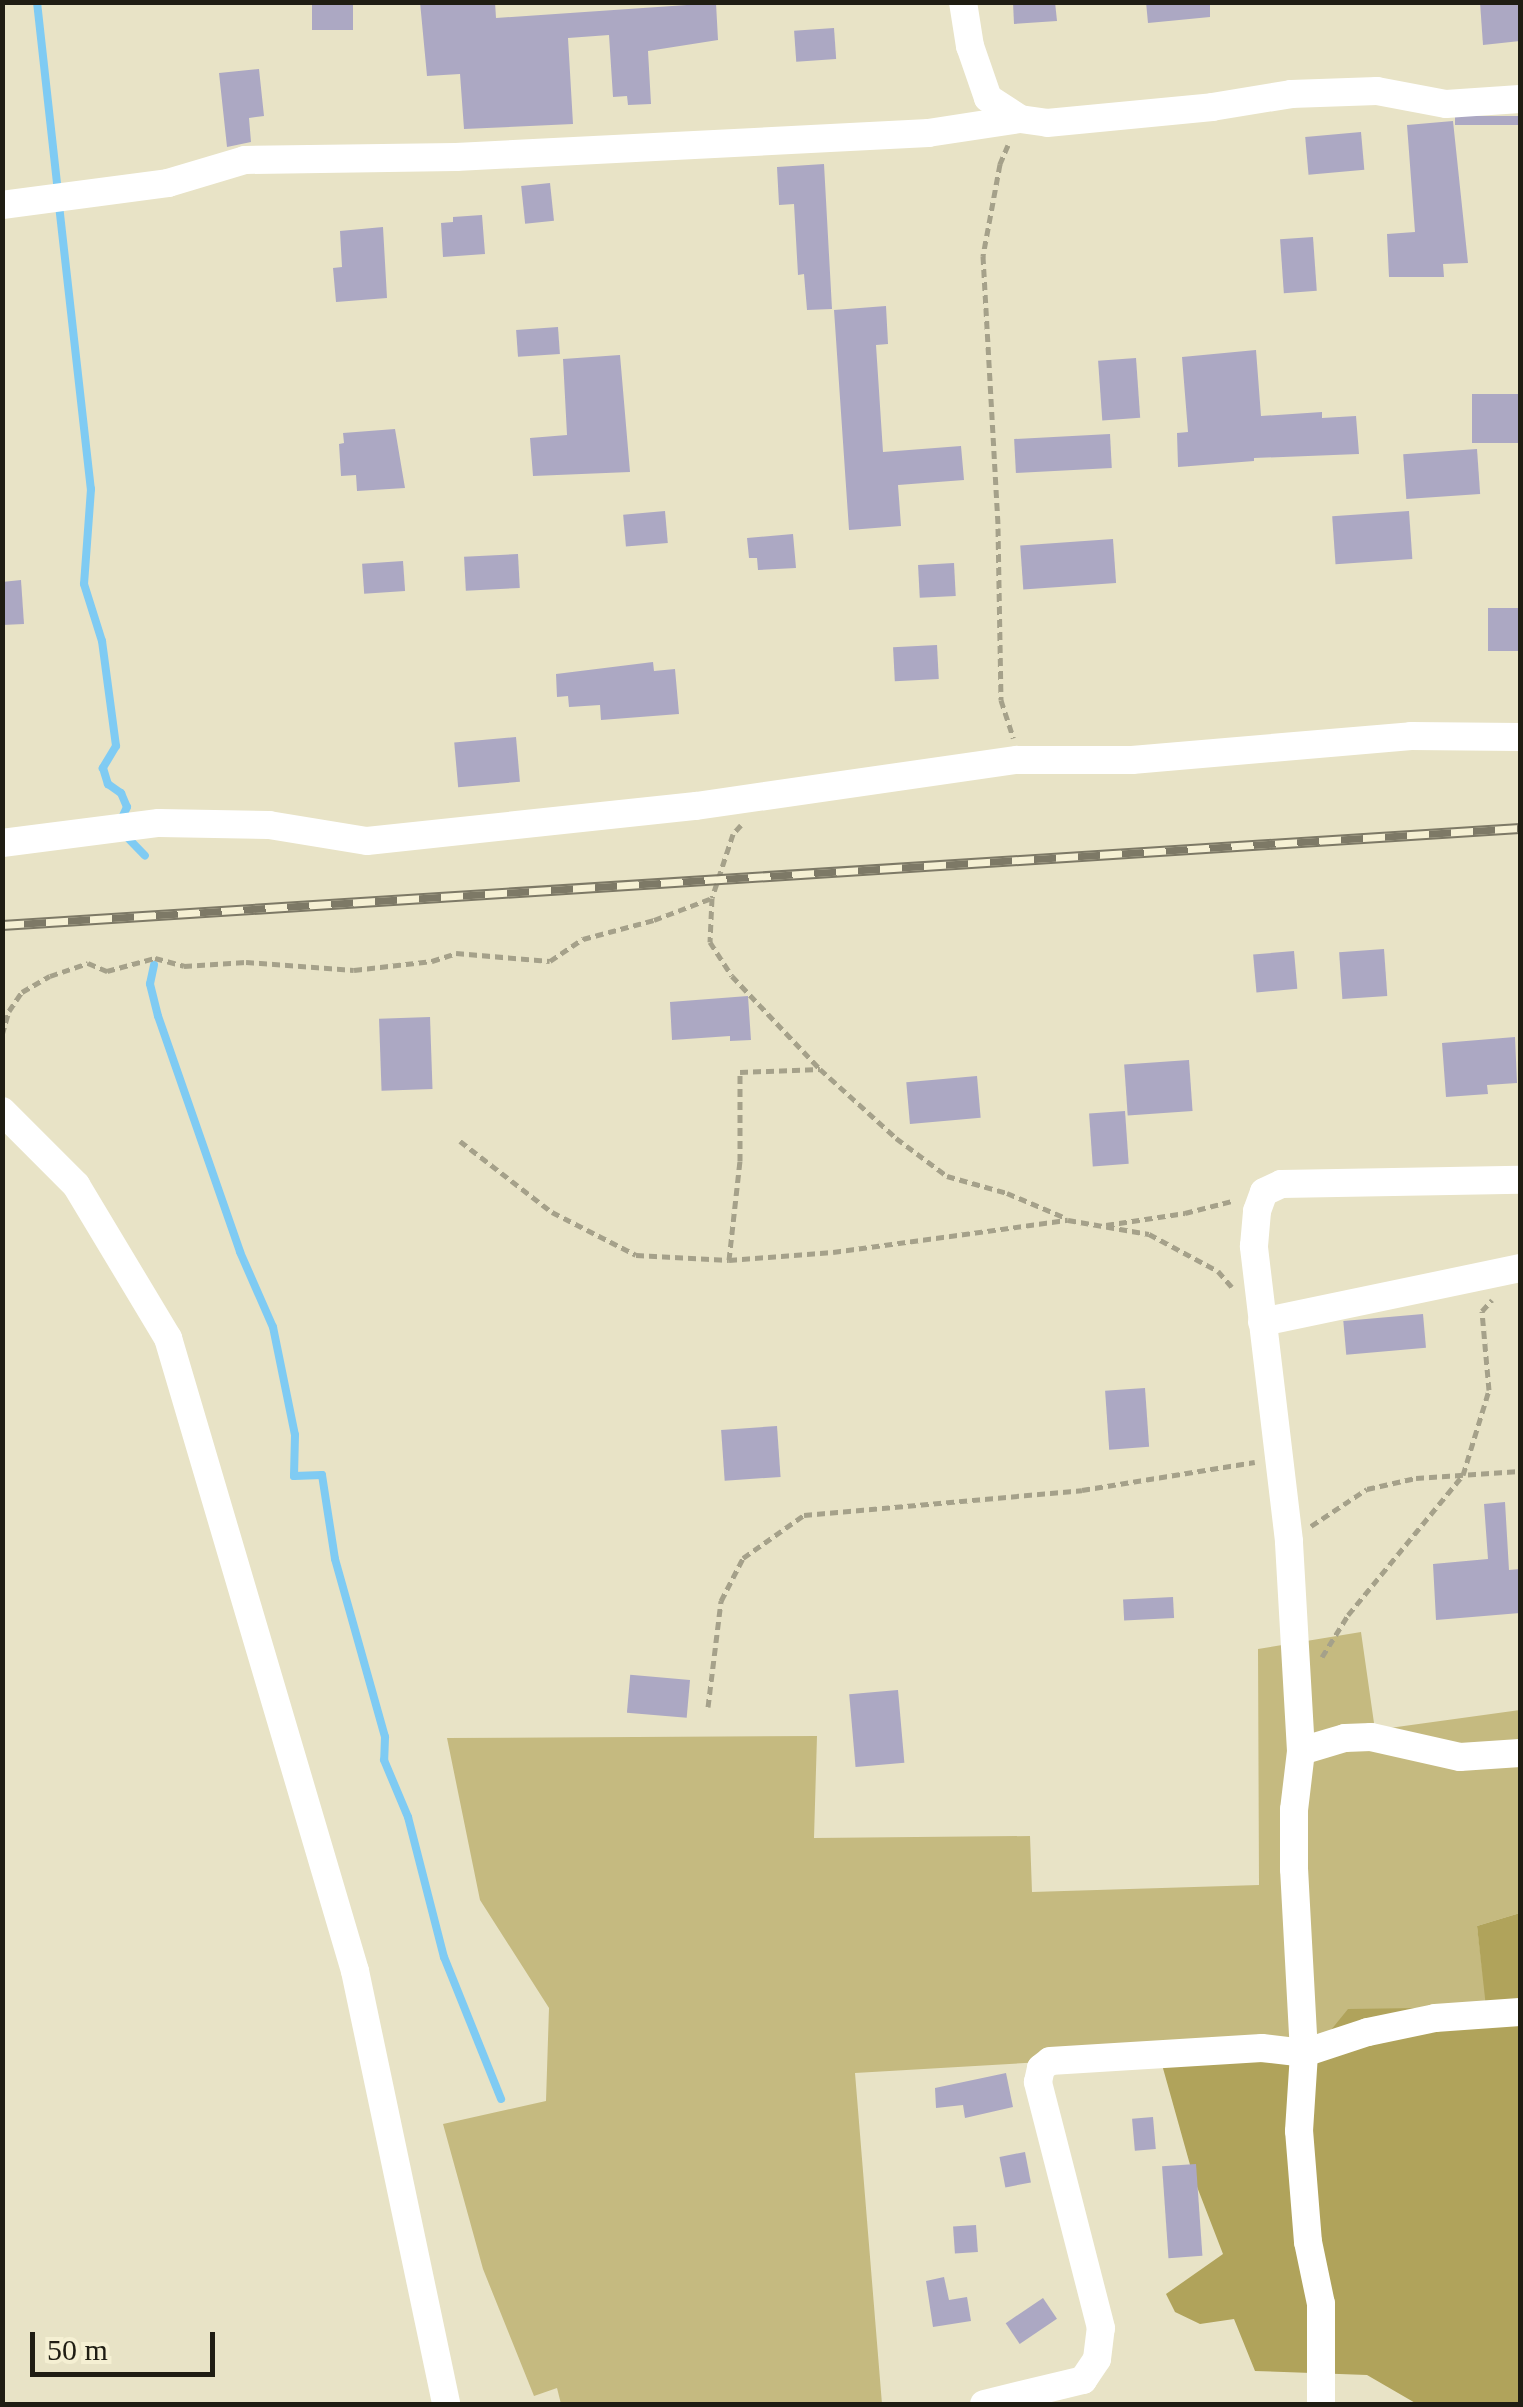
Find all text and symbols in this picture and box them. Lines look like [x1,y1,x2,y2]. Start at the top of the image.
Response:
scale bar [35,2312,220,2374]
text: 50 m [47,2333,108,2366]

